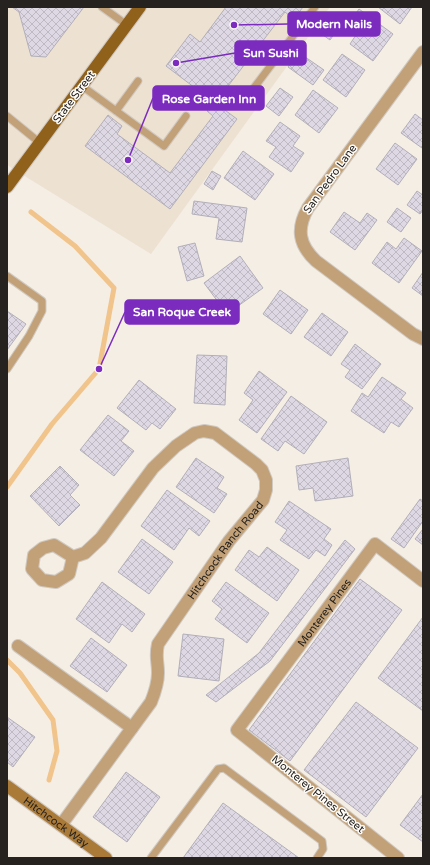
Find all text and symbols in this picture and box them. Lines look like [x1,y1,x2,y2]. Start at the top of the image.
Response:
callout: Modern Nails [288,12,380,36]
text: Modern Nails [296,17,372,31]
callout: Sun Sushi [235,41,306,65]
text: Sun Sushi [243,46,299,60]
street label: State Street [50,69,98,125]
callout: Rose Garden Inn [153,86,264,110]
text: Rose Garden Inn [162,92,256,106]
street label: San Pedro Lane [301,142,359,216]
callout: San Roque Creek [125,300,239,324]
text: San Roque Creek [133,305,231,320]
street label: Hitchcock Ranch Road [184,499,266,602]
street label: Monterey Pines [295,576,354,649]
street label: Monterey Pines Street [269,753,367,835]
street label: Hitchcock Way [21,794,92,850]

